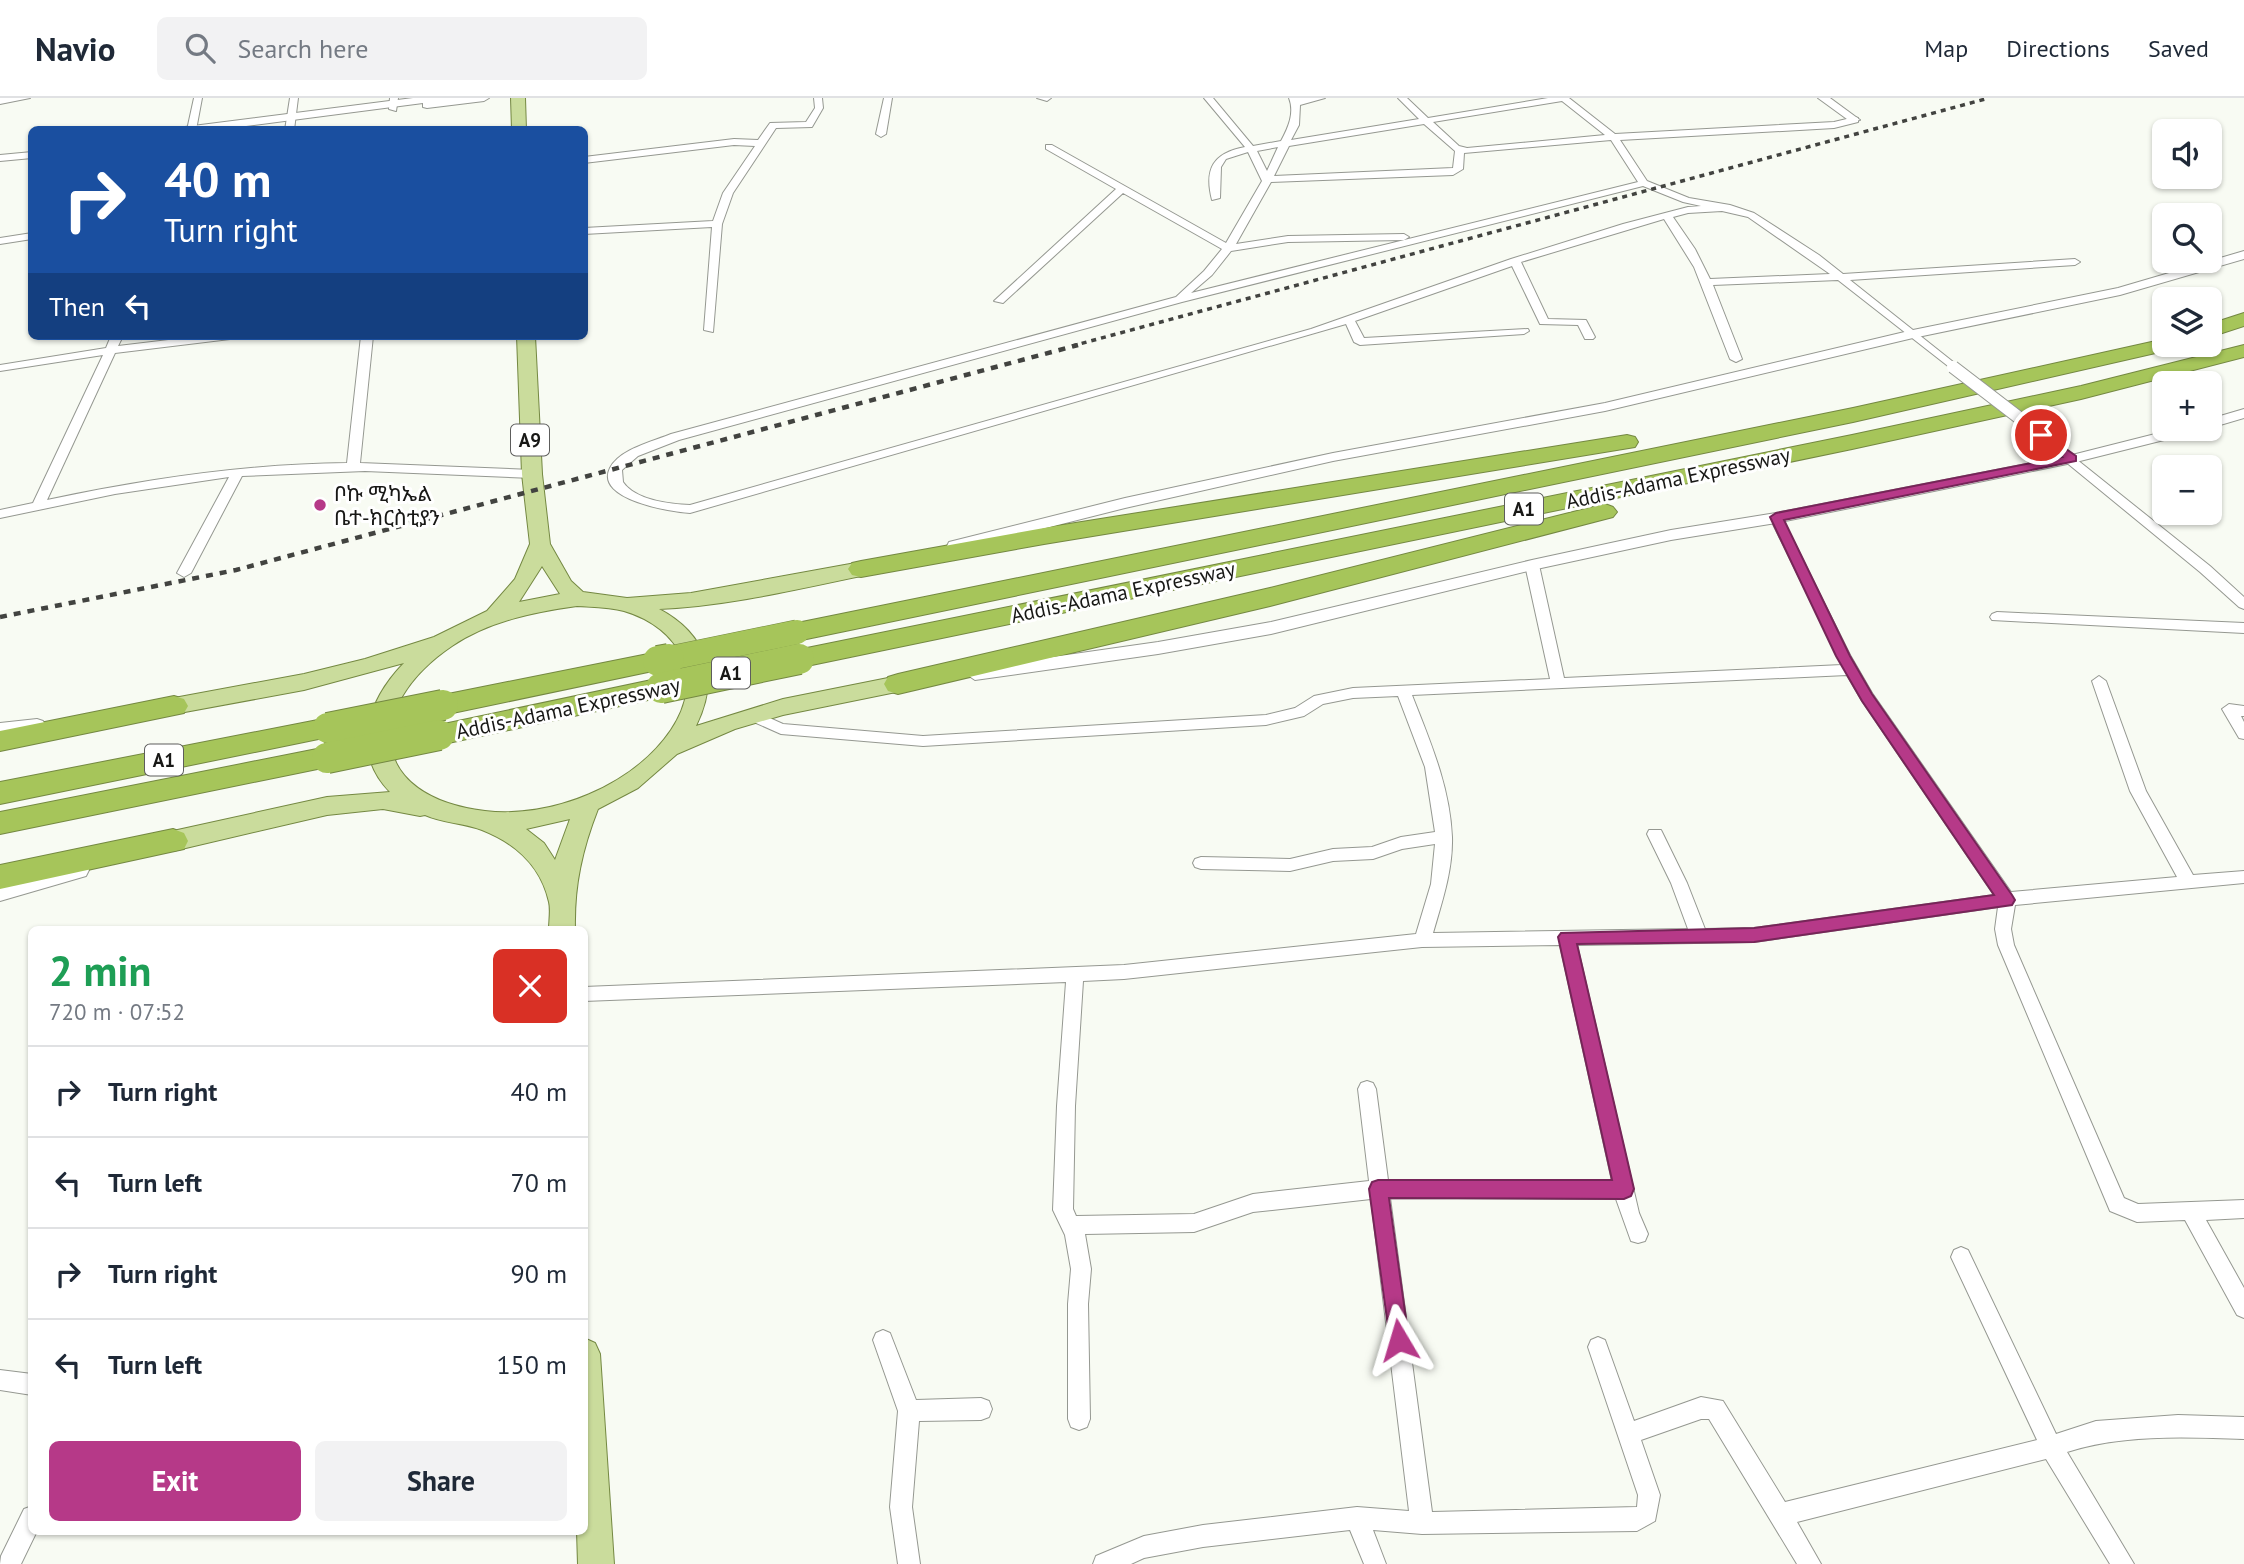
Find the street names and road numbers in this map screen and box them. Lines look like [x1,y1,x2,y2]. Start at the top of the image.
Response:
road number: A9 [511,424,549,456]
street label: Addis-Adama Expressway [1563,441,1793,515]
road number: A1 [1505,494,1543,524]
street label: Addis-Adama Expressway [1008,555,1238,629]
road number: A1 [712,658,750,688]
street label: Addis-Adama Expressway [453,671,683,745]
road number: A1 [145,744,183,776]

